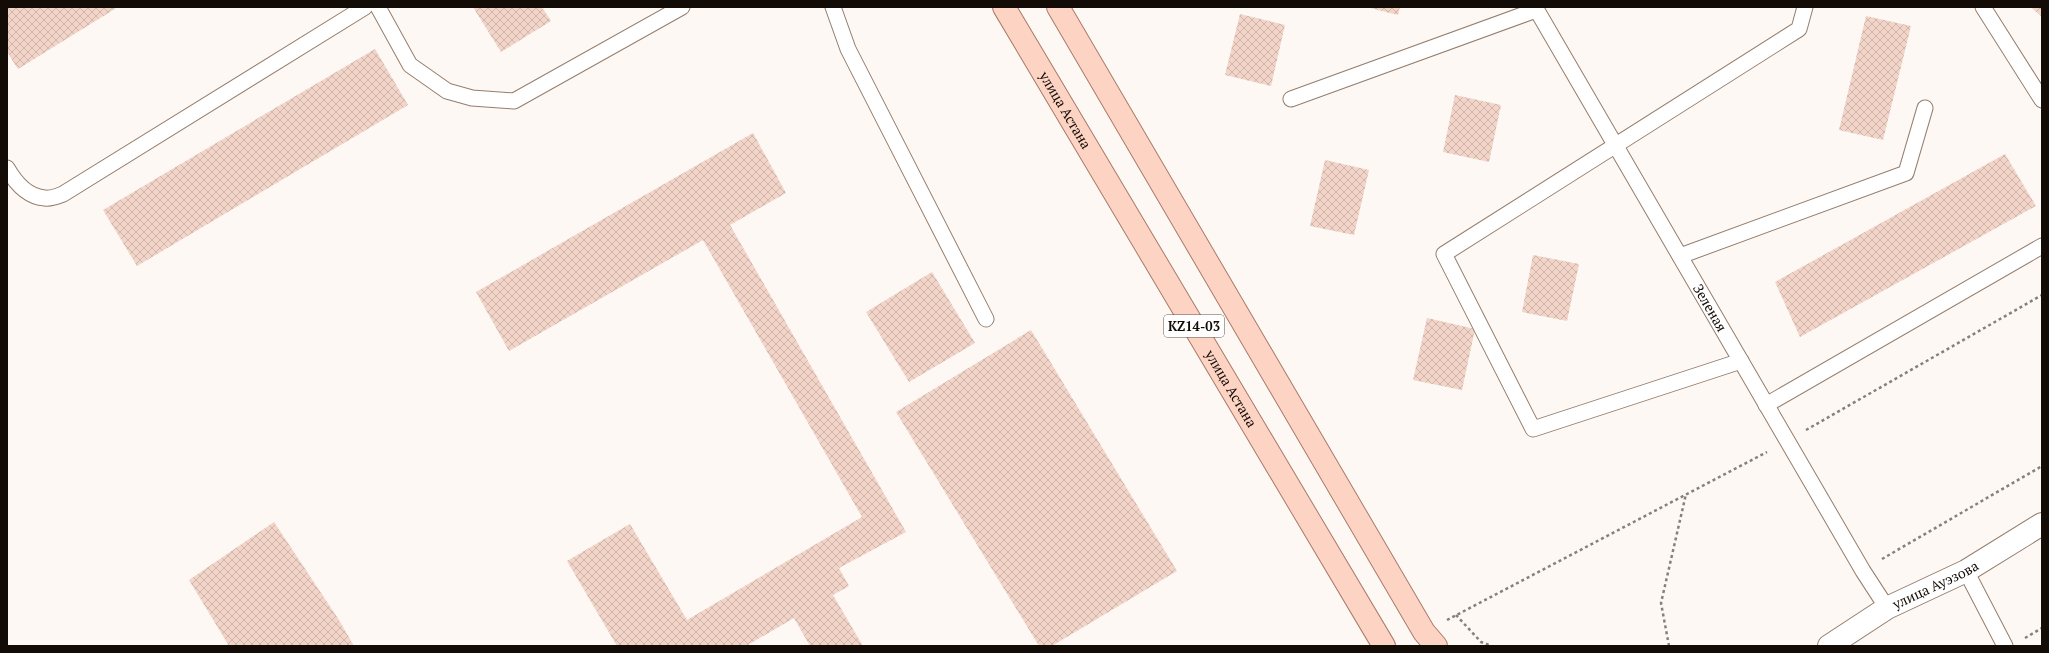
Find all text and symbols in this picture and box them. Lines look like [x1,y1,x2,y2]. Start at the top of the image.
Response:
street label: улица Астана [1035,67,1096,152]
street label: Зеленая [1689,280,1732,335]
road number: KZ14-03 [1164,315,1224,337]
street label: улица Астана [1201,345,1262,431]
street label: улица Ауэзова [1888,556,1982,614]

